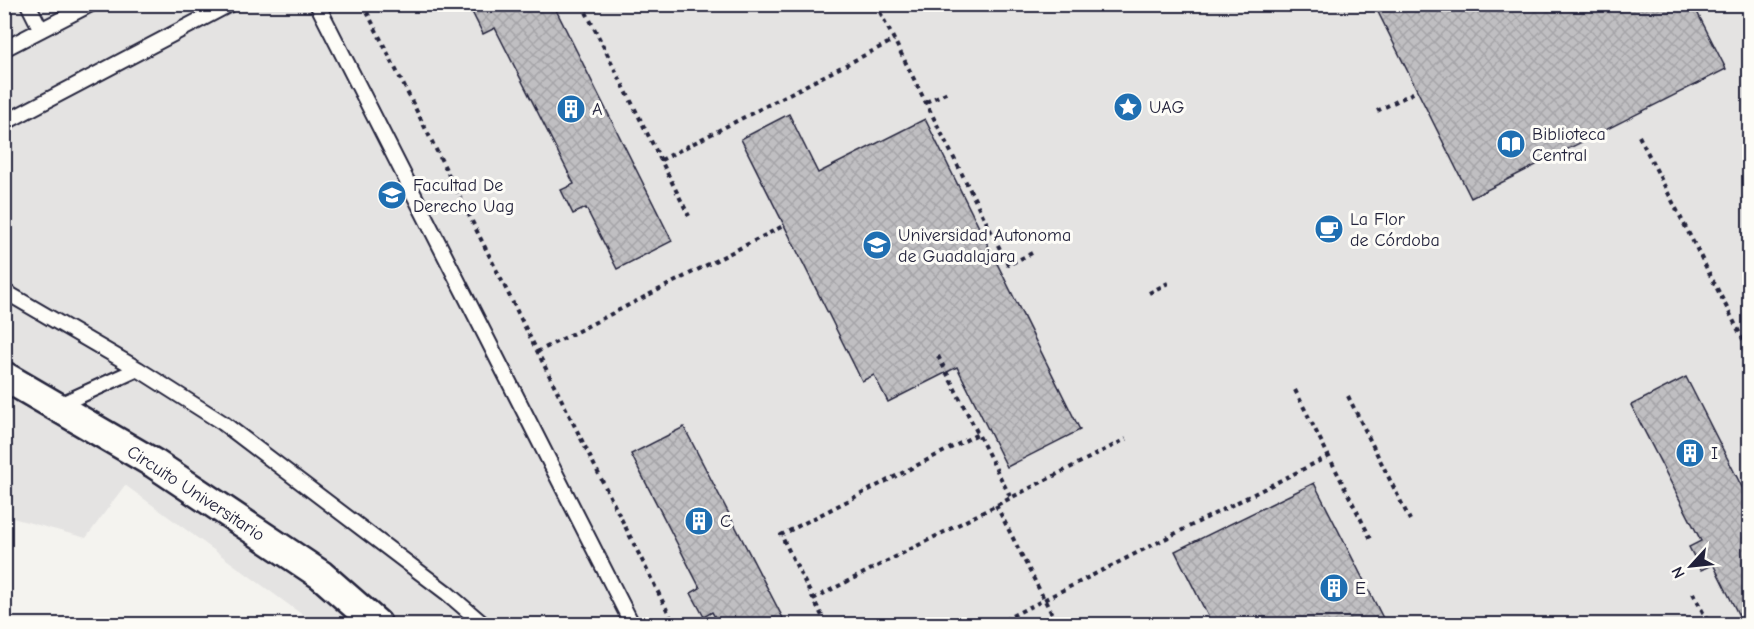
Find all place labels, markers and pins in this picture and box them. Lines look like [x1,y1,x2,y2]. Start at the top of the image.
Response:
place icon: UAG [1112,91,1144,123]
building icon: A [555,93,587,125]
place label: UAG [1149,97,1185,118]
place label: A [592,99,602,120]
place label: Biblioteca Central [1532,124,1606,166]
library icon: Biblioteca Central [1495,128,1527,160]
place label: Facultad De Derecho Uag [413,175,514,217]
school or university icon: Facultad De Derecho Uag [376,179,408,211]
place label: La Flor de Córdoba [1350,209,1440,251]
cafe icon: La Flor de Córdoba [1313,213,1345,245]
place label: Universidad Autonoma de Guadalajara [898,225,1071,267]
school or university icon: Universidad Autonoma de Guadalajara [861,229,893,261]
building icon: I [1674,437,1706,469]
place label: I [1711,443,1718,464]
building icon: C [683,505,715,537]
place label: C [720,511,731,532]
building icon: E [1318,572,1350,604]
place label: E [1355,578,1366,599]

